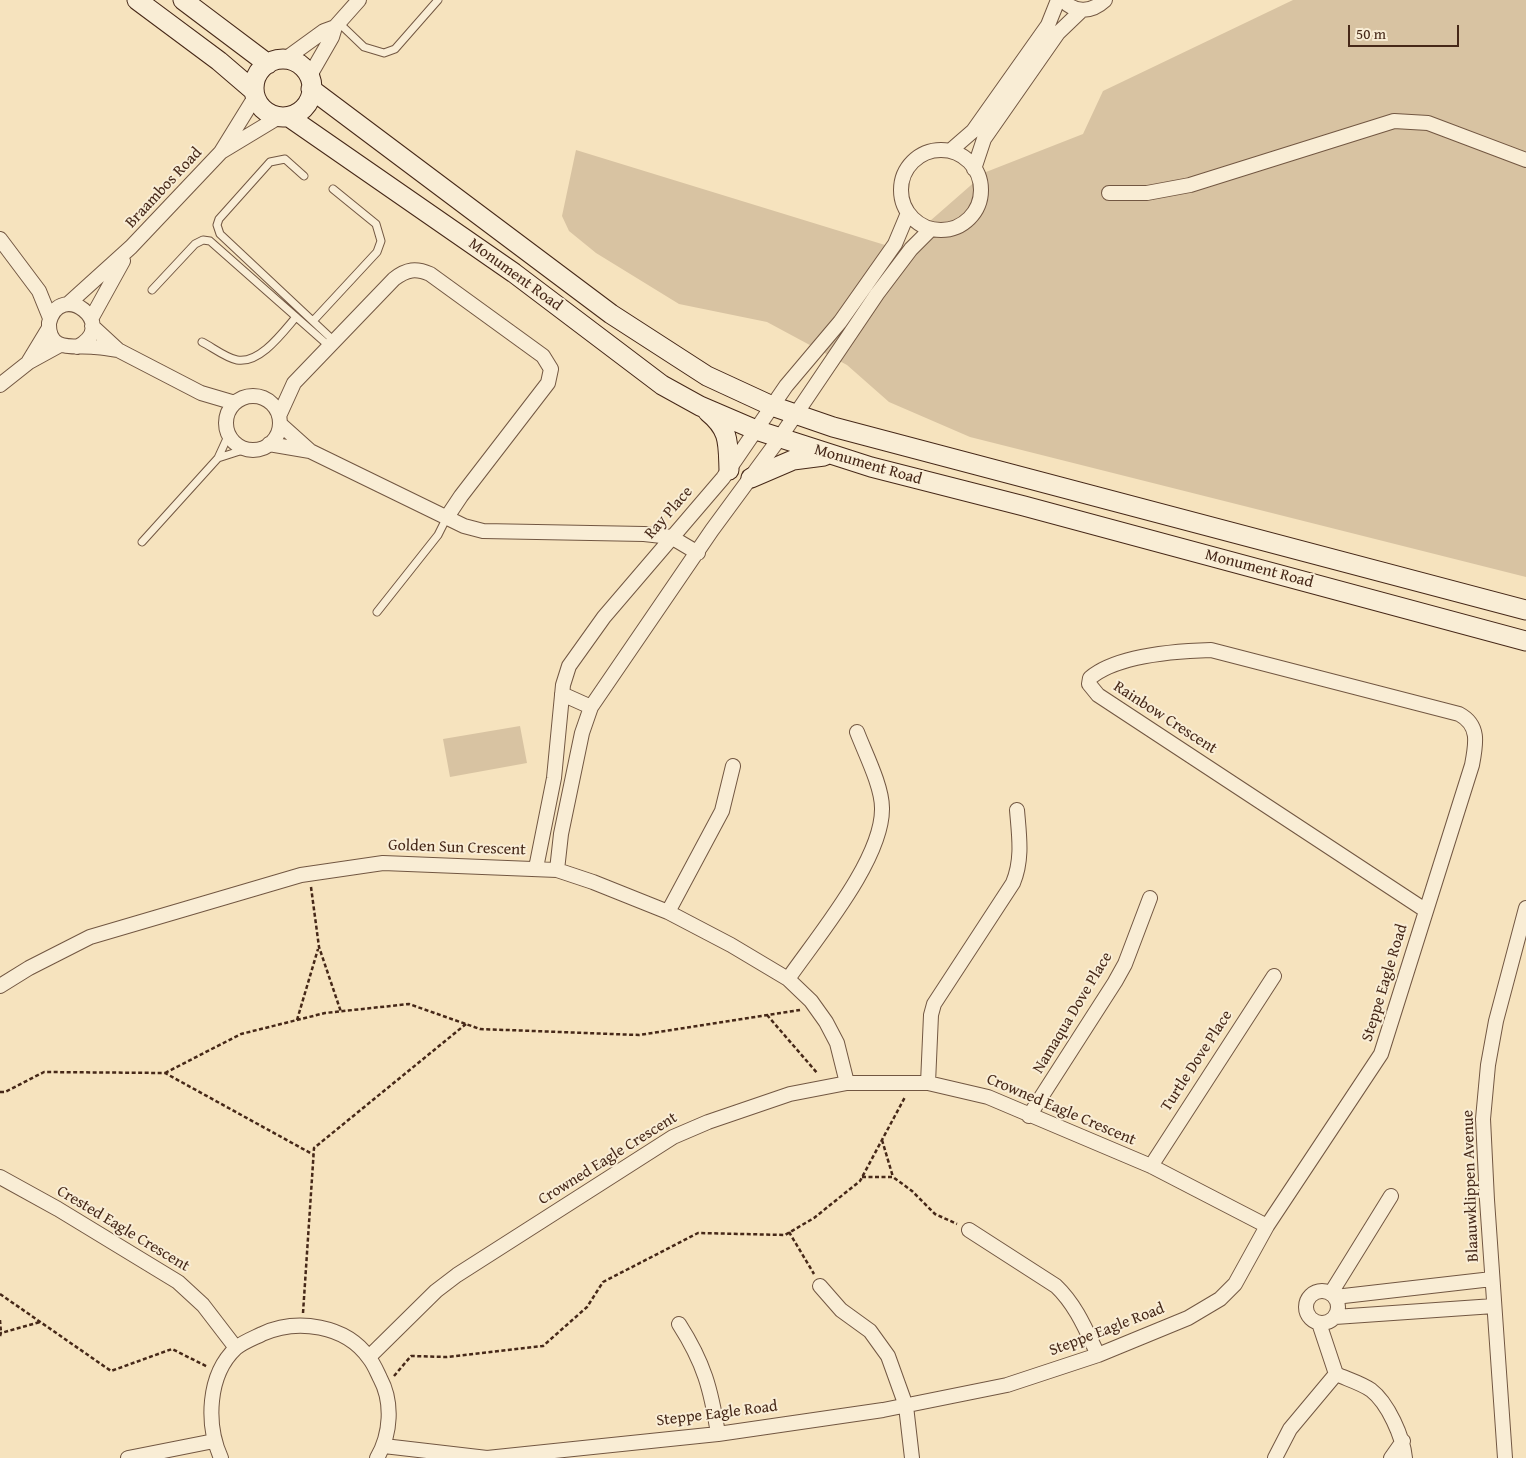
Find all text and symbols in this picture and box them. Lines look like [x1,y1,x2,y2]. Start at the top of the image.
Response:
scale bar [1351,15,1462,47]
text: 50 m [1356,23,1386,44]
street label: Braambos Road [122,144,206,232]
street label: Monument Road [464,235,566,315]
street label: Monument Road [812,440,924,490]
street label: Ray Place [641,483,697,543]
street label: Monument Road [1203,545,1315,593]
street label: Rainbow Crescent [1110,677,1220,759]
street label: Golden Sun Crescent [388,836,526,860]
street label: Steppe Eagle Road [1358,922,1412,1044]
street label: Namaqua Dove Place [1029,949,1117,1077]
street label: Turtle Dove Place [1157,1007,1237,1115]
street label: Crowned Eagle Crescent [984,1070,1138,1150]
street label: Crowned Eagle Crescent [535,1108,681,1210]
street label: Blaauwklippen Avenue [1459,1110,1483,1262]
street label: Crested Eagle Crescent [53,1182,193,1276]
street label: Steppe Eagle Road [1047,1299,1167,1361]
street label: Steppe Eagle Road [655,1397,779,1431]

